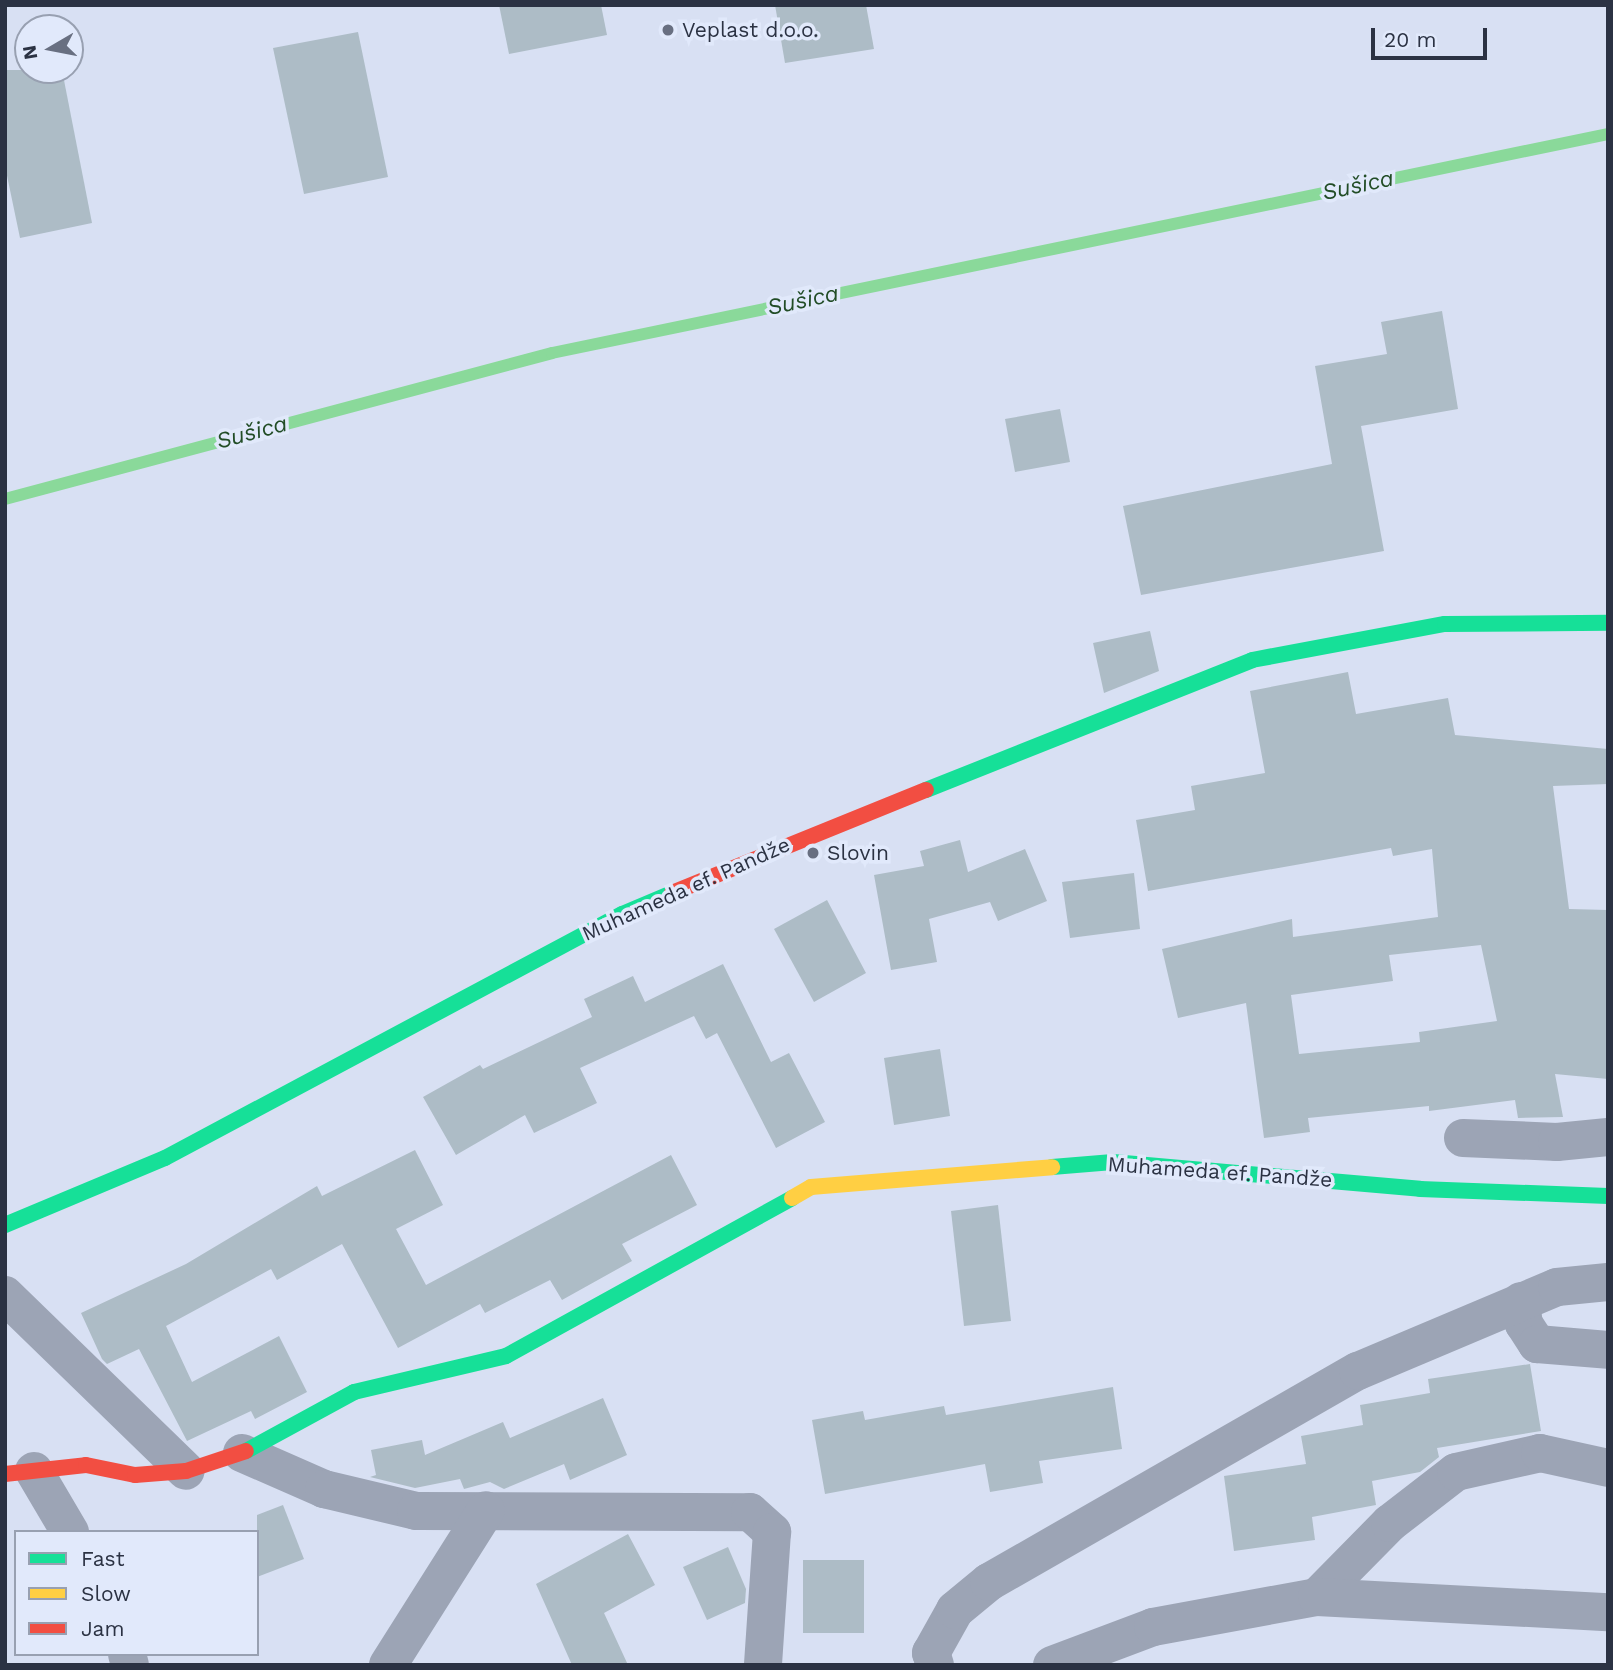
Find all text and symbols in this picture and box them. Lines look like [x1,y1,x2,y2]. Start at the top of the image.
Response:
north arrow [14,14,84,84]
scale bar [1375,14,1490,58]
place label: Veplast d.o.o. [682,17,819,43]
marker: Veplast d.o.o. [660,22,676,38]
text: 20 m [1384,27,1436,52]
text: N [17,43,42,61]
water label: Sušica [1320,165,1396,207]
water label: Sušica [765,280,841,322]
water label: Sušica [213,410,291,456]
street label: Muhameda ef. Pandže [578,832,794,946]
place label: Slovin [827,840,889,866]
marker: Slovin [805,845,821,861]
street label: Muhameda ef. Pandže [1107,1152,1333,1192]
legend [14,1530,259,1656]
text: Fast [81,1546,125,1571]
text: Slow [81,1581,131,1606]
text: Jam [81,1616,124,1641]

